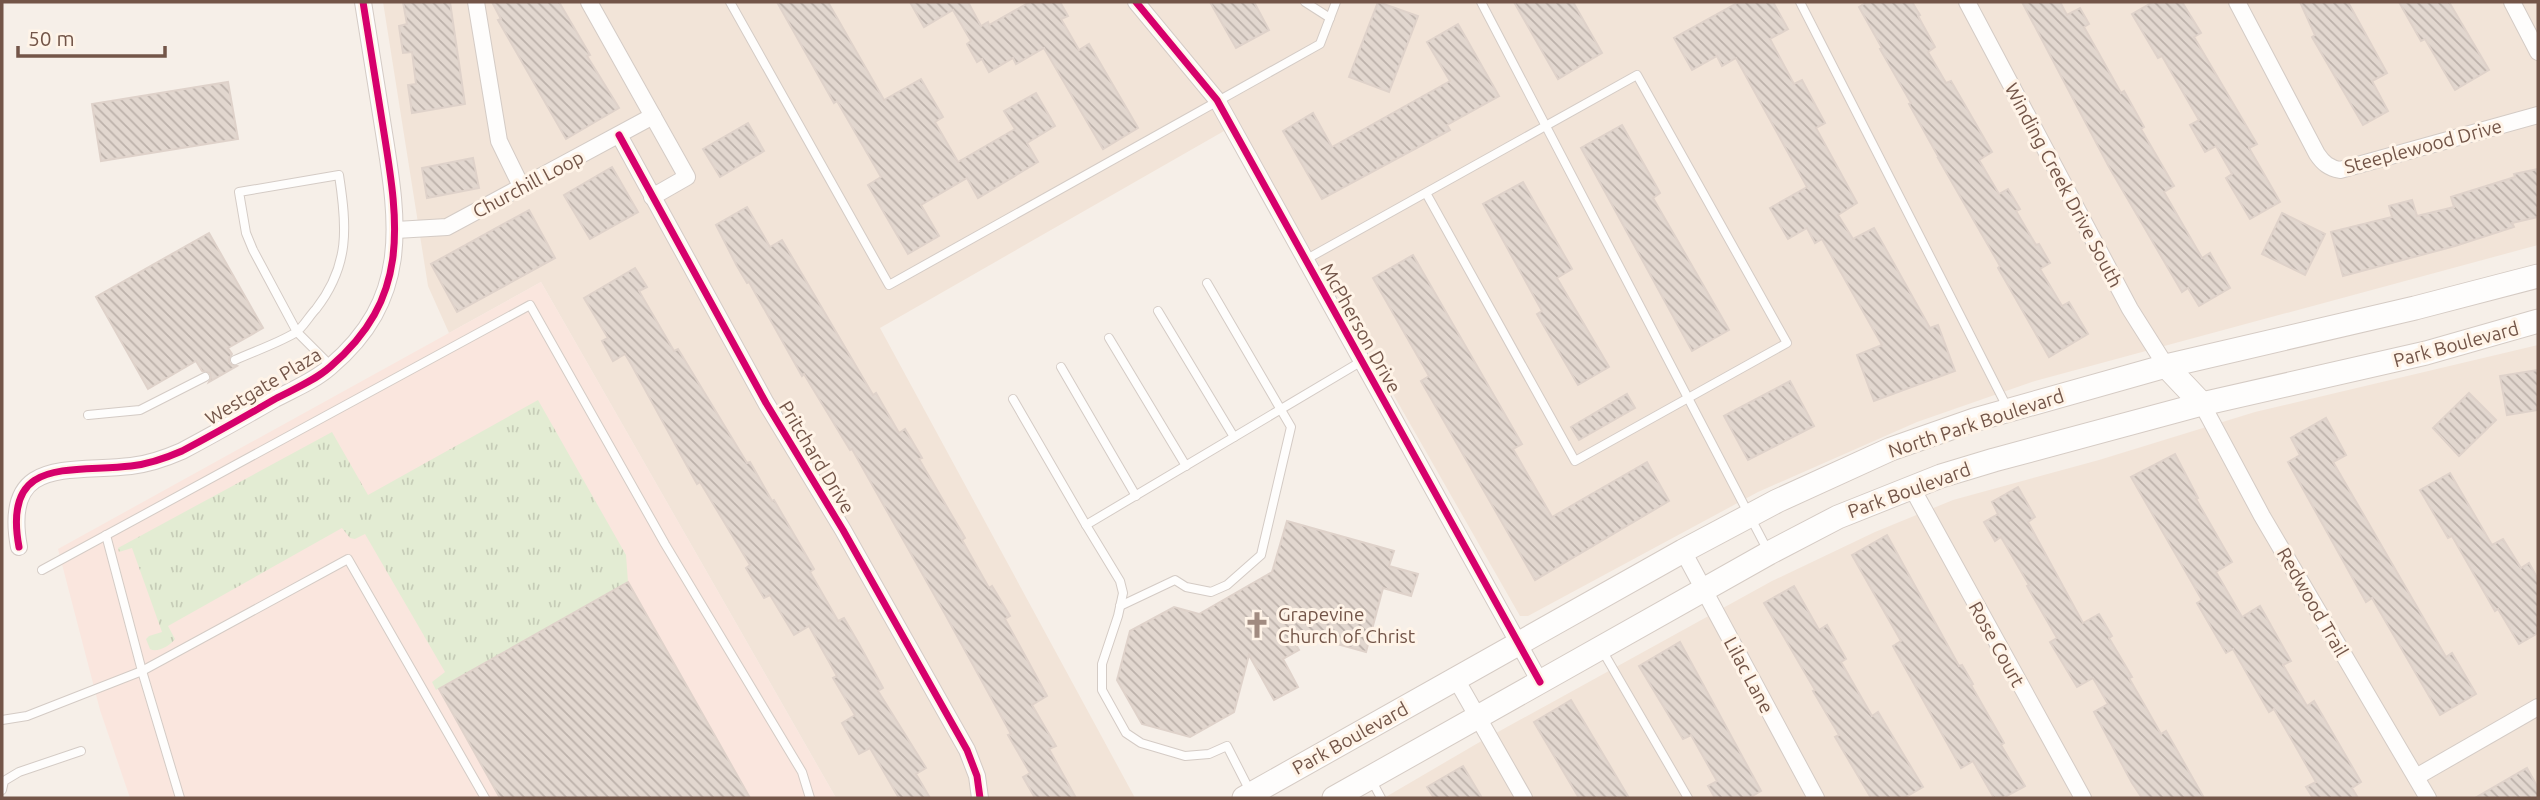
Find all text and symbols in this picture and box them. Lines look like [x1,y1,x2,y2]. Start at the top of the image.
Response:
scale bar [18,14,164,58]
text: 50 m [28,26,75,50]
street label: Winding Creek Drive South [2001,79,2127,291]
street label: Steeplewood Drive [2342,114,2504,178]
street label: Churchill Loop [469,146,587,222]
street label: McPherson Drive [1316,259,1406,397]
street label: Park Boulevard [2391,317,2521,371]
street label: Westgate Plaza [201,343,325,429]
street label: North Park Boulevard [1885,384,2067,462]
street label: Pritchard Drive [775,397,859,517]
street label: Park Boulevard [1845,458,1973,522]
street label: Redwood Trail [2273,544,2353,660]
street label: Rose Court [1965,597,2030,691]
place label: Grapevine Church of Christ [1278,603,1416,647]
church icon: Grapevine Church of Christ [1242,610,1272,640]
street label: Lilac Lane [1720,633,1778,717]
street label: Park Boulevard [1288,697,1412,779]

